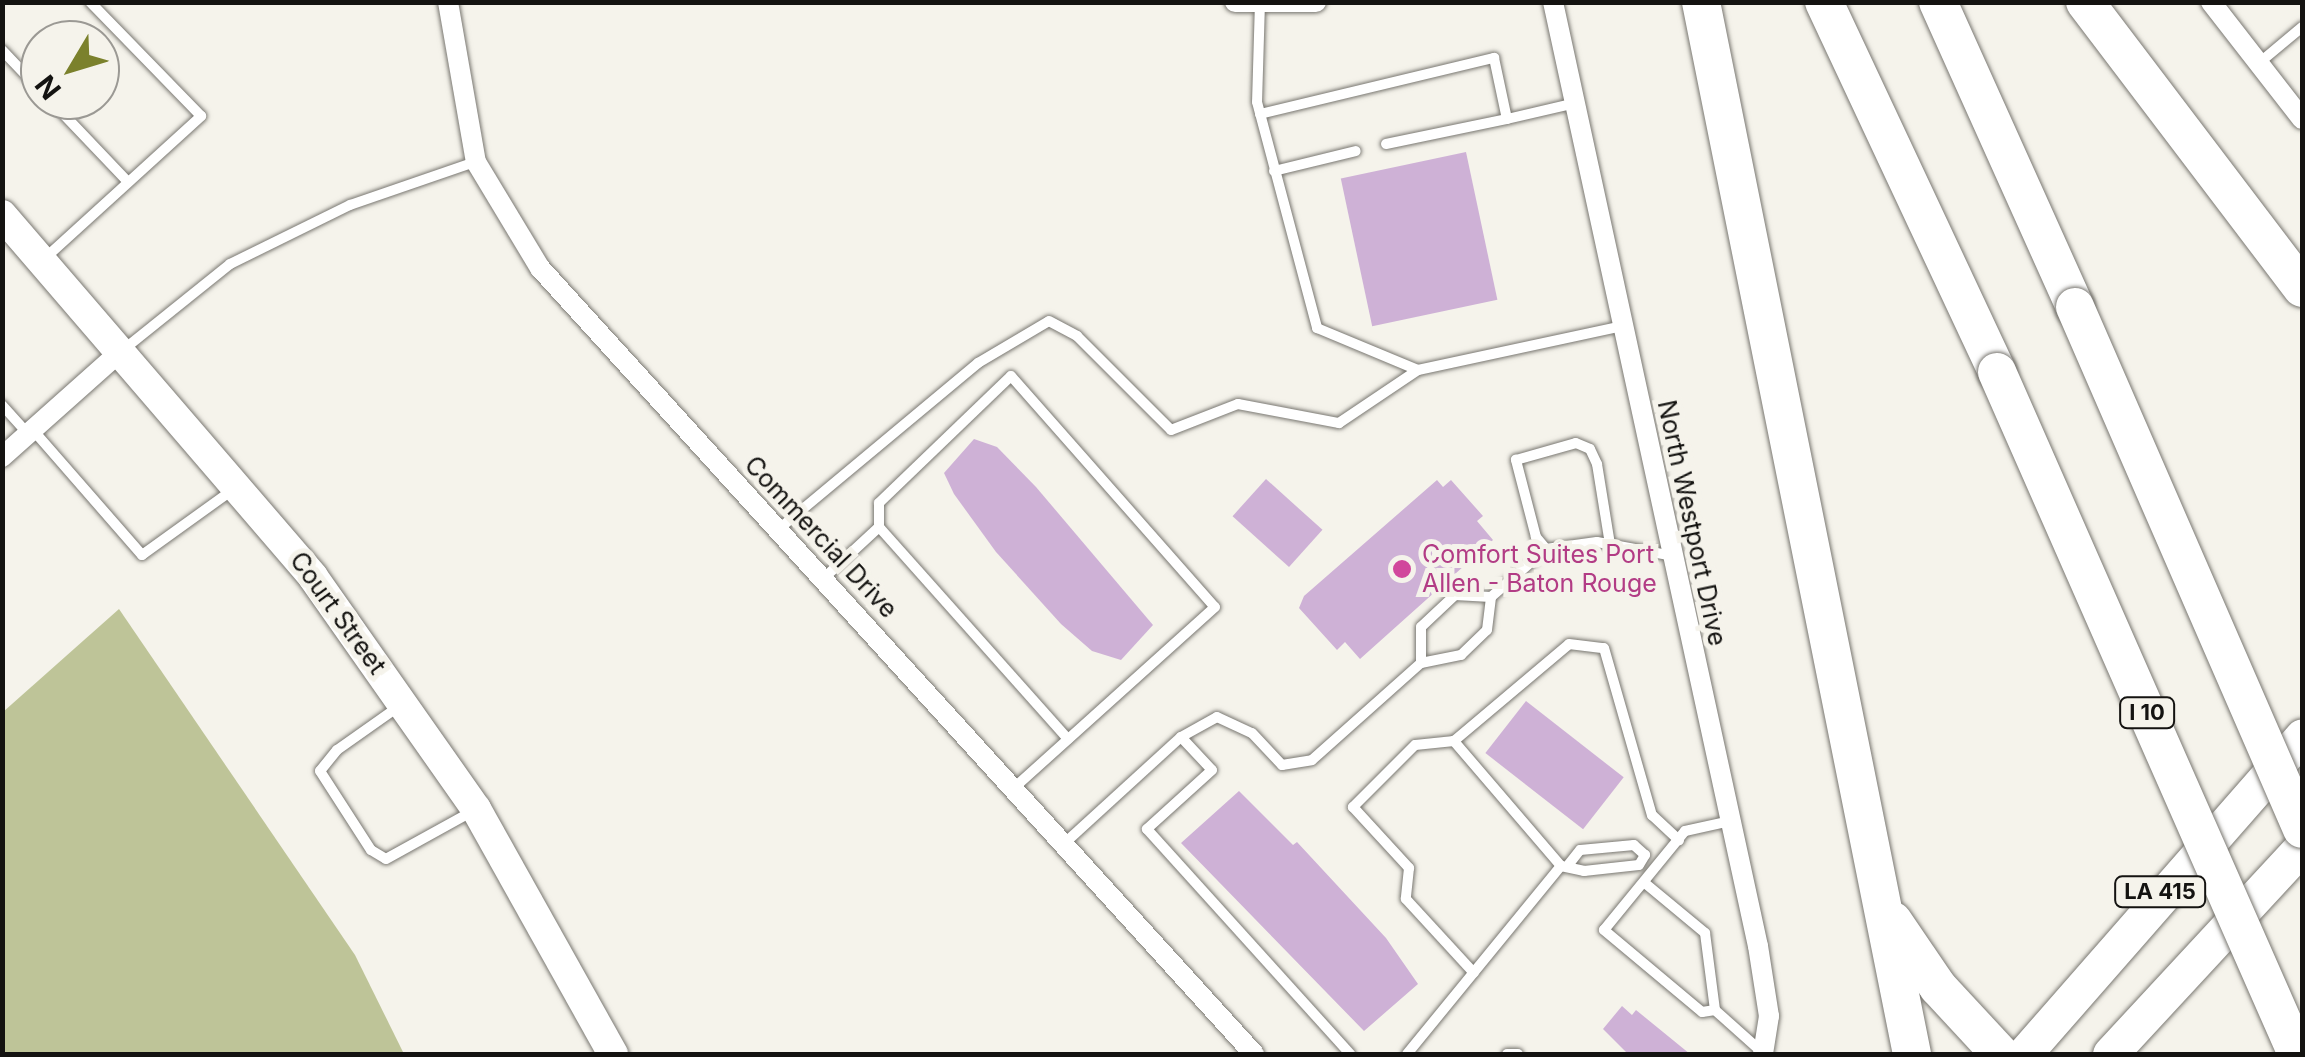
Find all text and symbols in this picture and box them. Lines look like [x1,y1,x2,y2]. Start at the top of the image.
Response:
north arrow [20,20,120,120]
text: N [28,68,68,106]
street label: North Westport Drive [1651,397,1733,649]
street label: Commercial Drive [738,450,904,624]
place label: Comfort Suites Port Allen - Baton Rouge [1422,540,1657,599]
street label: Court Street [284,546,392,680]
marker: Comfort Suites Port Allen - Baton Rouge [1391,558,1413,580]
road number: I 10 [2117,696,2177,730]
road number: LA 415 [2112,875,2208,909]

